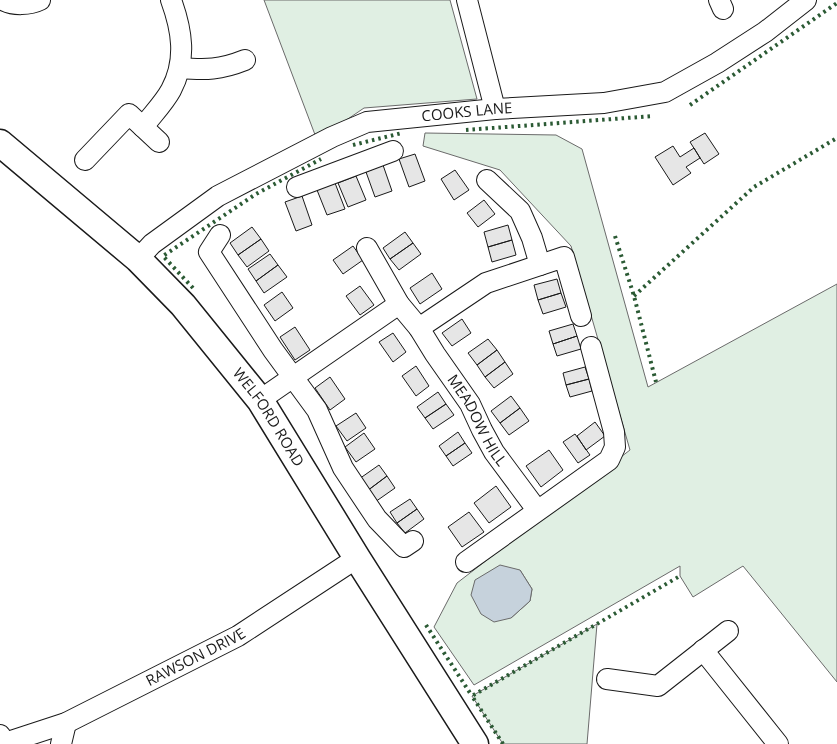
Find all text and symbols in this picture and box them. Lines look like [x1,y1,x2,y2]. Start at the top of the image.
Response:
street label: COOKS LANE [420,97,513,125]
street label: WELFORD ROAD [229,363,309,470]
street label: MEADOW HILL [443,370,512,470]
street label: RAWSON DRIVE [142,623,249,690]

